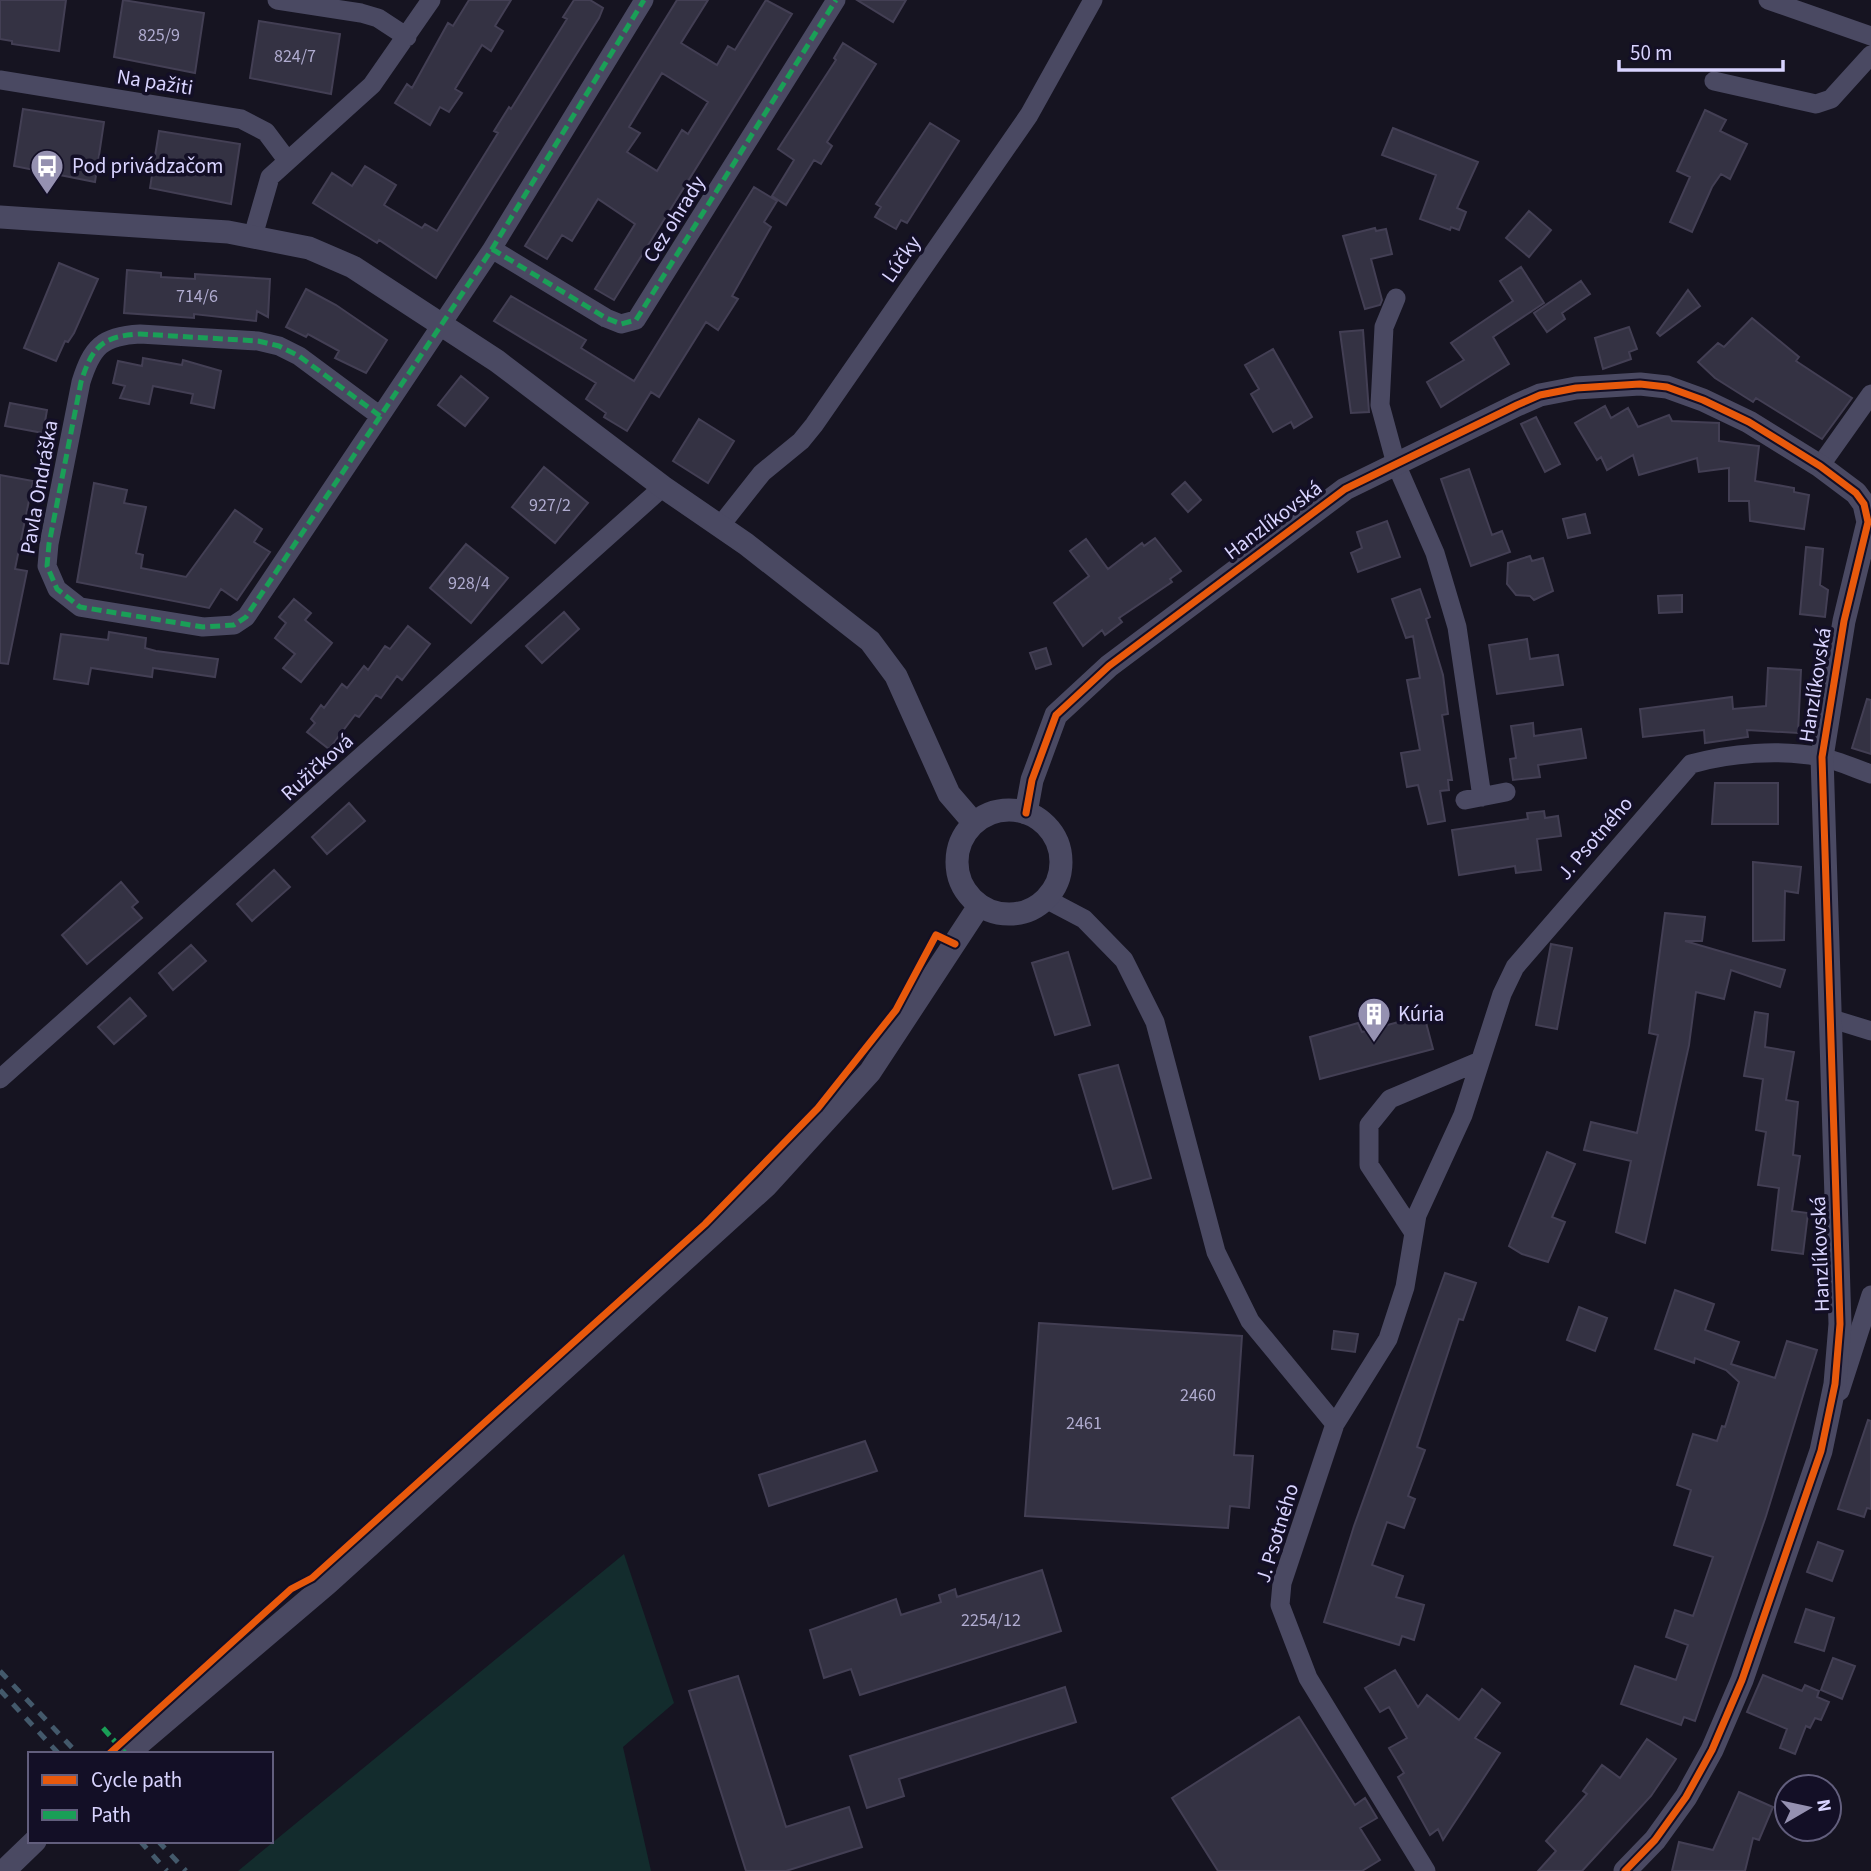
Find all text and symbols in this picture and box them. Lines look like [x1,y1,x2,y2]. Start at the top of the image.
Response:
house number: 825/9 [138,23,180,48]
scale bar [1619,28,1784,72]
text: 50 m [1630,38,1672,68]
house number: 824/7 [274,44,316,69]
street label: Na pažiti [115,61,195,103]
bus stop icon: Pod privádzačom [28,147,66,196]
place label: Pod privádzačom [72,151,223,181]
street label: Cez ohrady [636,170,713,268]
street label: Lúčky [874,229,928,289]
house number: 714/6 [176,284,218,309]
street label: Pavla Ondráška [12,418,66,556]
street label: Hanzlíkovská [1218,473,1328,567]
house number: 927/2 [529,493,571,518]
house number: 928/4 [448,571,490,596]
street label: Hanzlíkovská [1791,625,1839,745]
street label: Ružičková [274,726,360,808]
street label: J. Psotného [1550,790,1640,886]
building icon: Kúria [1355,995,1393,1044]
place label: Kúria [1398,999,1444,1029]
street label: Hanzlíkovská [1803,1196,1837,1312]
house number: 2460 [1180,1383,1216,1408]
house number: 2461 [1066,1411,1102,1436]
street label: J. Psotného [1248,1480,1306,1586]
house number: 2254/12 [961,1608,1021,1633]
legend [28,1752,273,1843]
text: Cycle path [91,1765,182,1795]
north arrow [1773,1773,1843,1843]
text: N [1809,1797,1838,1814]
text: Path [91,1800,131,1830]

